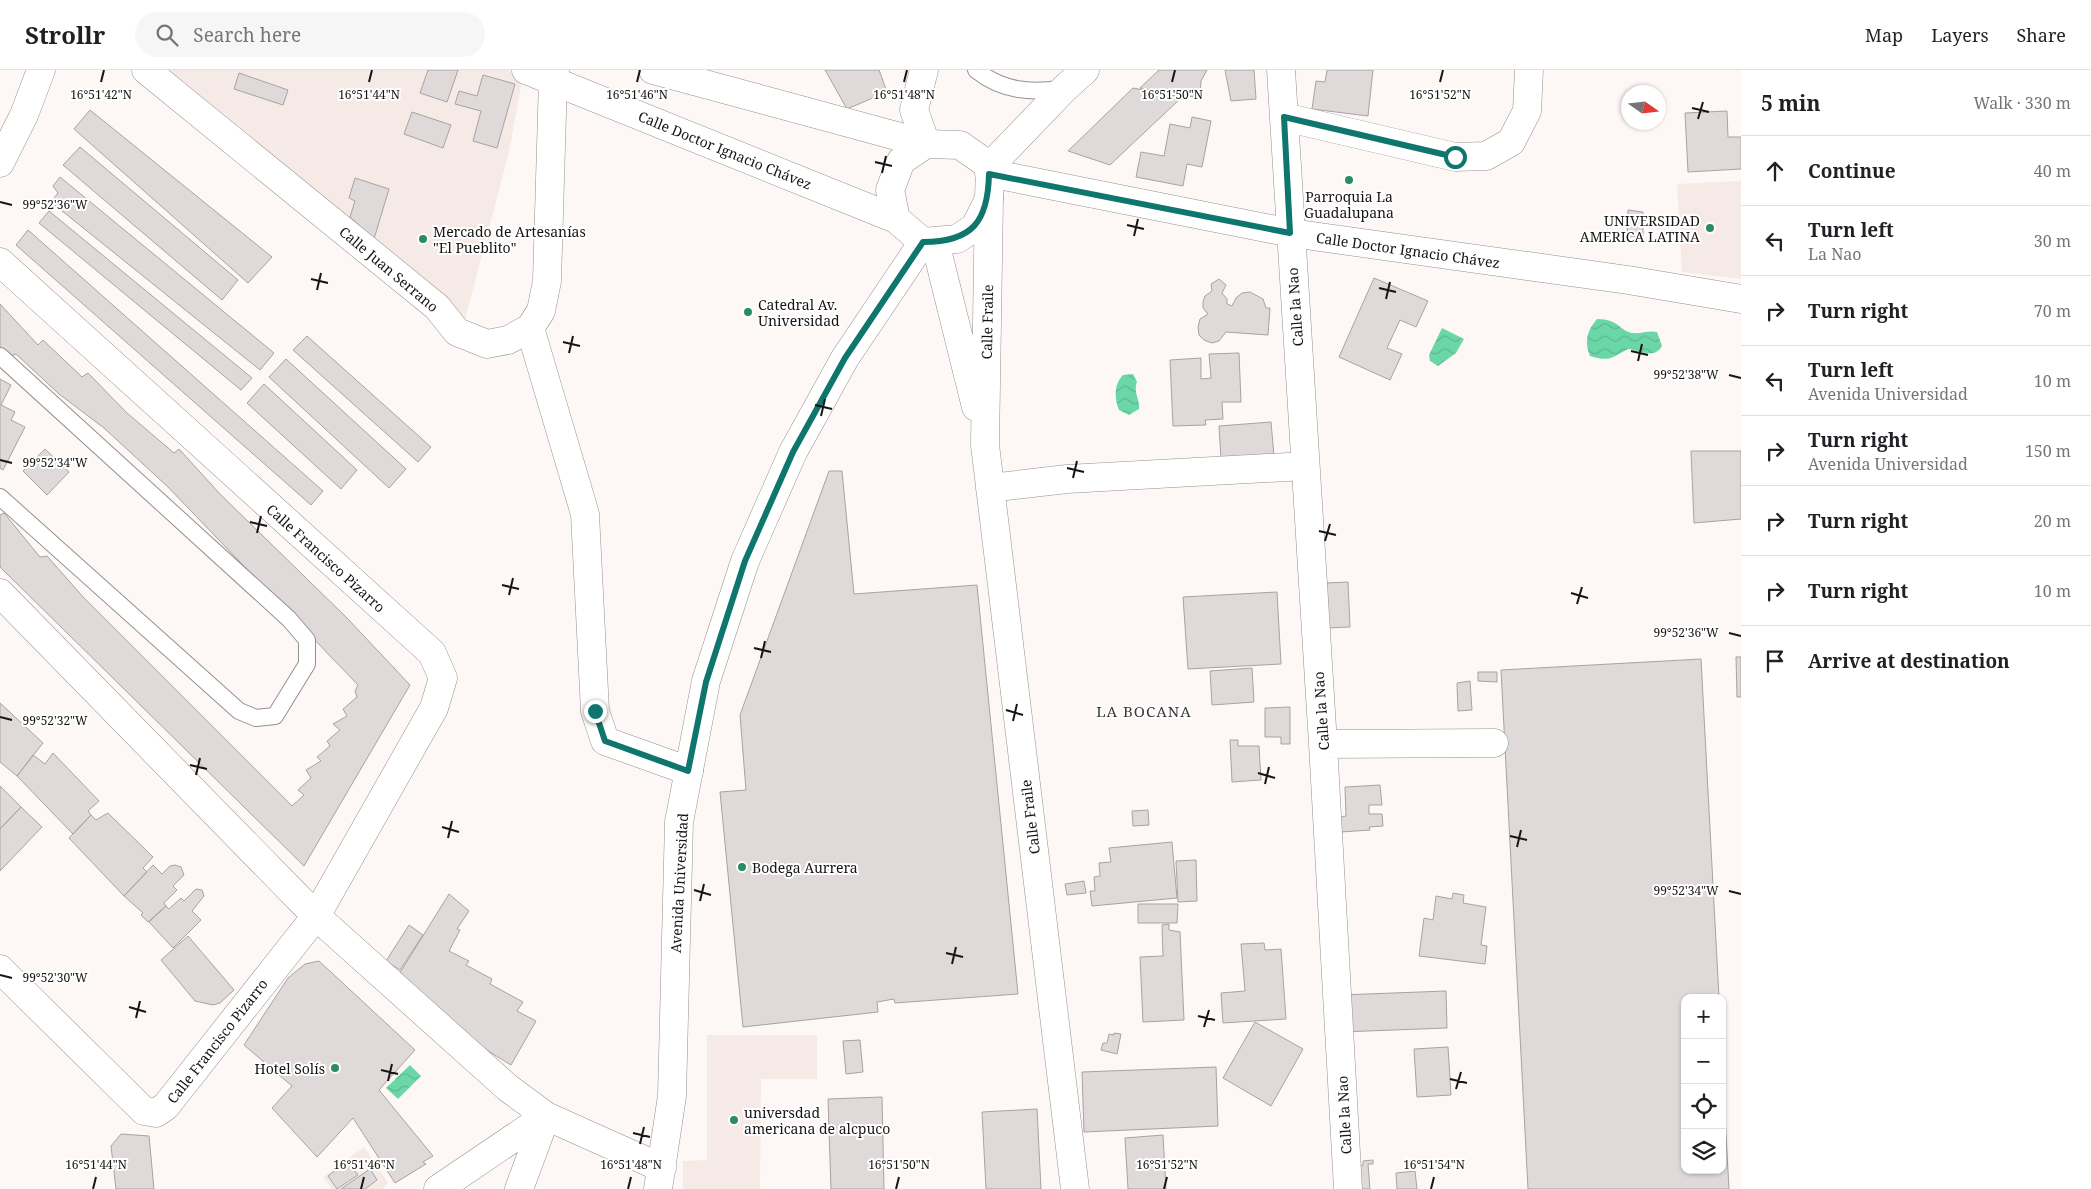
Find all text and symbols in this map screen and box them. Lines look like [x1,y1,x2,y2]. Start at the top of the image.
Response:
search box [135,12,485,57]
text: Strollr [25,18,105,51]
icon: search [153,21,181,49]
text: Search here [193,22,301,48]
text: Map [1865,23,1903,47]
text: Layers [1931,23,1989,47]
text: Share [2017,23,2066,47]
north arrow [1621,85,1666,130]
text: 16°51'42"N [70,86,132,103]
text: 16°51'44"N [338,86,400,103]
text: 16°51'46"N [606,86,668,103]
text: 16°51'48"N [873,86,935,103]
text: 16°51'50"N [1141,86,1203,103]
text: 16°51'52"N [1409,86,1471,103]
text: 5 min [1761,89,1820,117]
text: Walk · 330 m [1974,92,2071,114]
street label: Calle Doctor Ignacio Chávez [635,106,815,194]
route start [1444,146,1467,169]
icon: ahead [1761,157,1789,185]
text: Continue [1808,158,1896,184]
text: 40 m [2034,160,2071,182]
marker: Parroquia La Guadalupana [1343,174,1355,186]
place label: Parroquia La Guadalupana [1304,187,1394,222]
text: 99°52'36"W [22,196,88,213]
place label: UNIVERSIDAD AMERICA LATINA [1580,211,1700,246]
text: Turn left [1808,217,1894,243]
street label: Calle Juan Serrano [336,222,442,316]
place label: Mercado de Artesanías "El Pueblito" [433,222,586,257]
marker: UNIVERSIDAD AMERICA LATINA [1704,222,1716,234]
icon: left [1761,227,1789,255]
street label: Calle Doctor Ignacio Chávez [1315,228,1501,272]
text: 30 m [2034,230,2071,252]
marker: Mercado de Artesanías "El Pueblito" [417,233,429,245]
text: La Nao [1808,243,1862,265]
street label: Calle la Nao [1283,267,1307,347]
street label: Calle Fraile [977,284,997,360]
place label: Catedral Av. Universidad [758,295,840,330]
icon: right [1761,297,1789,325]
text: Turn right [1808,298,1908,324]
text: 70 m [2034,300,2071,322]
marker: Catedral Av. Universidad [742,306,754,318]
text: Turn left [1808,357,1894,383]
text: 99°52'38"W [1653,366,1719,383]
icon: left [1761,367,1789,395]
text: 10 m [2034,370,2071,392]
text: Avenida Universidad [1808,383,1968,405]
text: Turn right [1808,427,1908,453]
icon: right [1761,437,1789,465]
text: 150 m [2025,440,2071,462]
text: Avenida Universidad [1808,453,1968,475]
text: 99°52'34"W [22,454,88,471]
street label: Calle Francisco Pizarro [263,500,389,616]
icon: right [1761,507,1789,535]
text: Turn right [1808,508,1908,534]
text: 20 m [2034,510,2071,532]
icon: right [1761,577,1789,605]
text: Turn right [1808,578,1908,604]
text: 10 m [2034,580,2071,602]
text: 99°52'36"W [1653,624,1719,641]
icon: arrive [1761,647,1789,675]
text: Arrive at destination [1808,648,2010,674]
street label: Calle la Nao [1309,671,1333,751]
route end [584,700,607,723]
district label: LA BOCANA [1096,701,1192,721]
text: 99°52'32"W [22,712,88,729]
street label: Calle Fraile [1016,779,1044,855]
street label: Avenida Universidad [666,812,692,953]
place label: Bodega Aurrera [752,858,858,877]
marker: Bodega Aurrera [736,861,748,873]
text: 99°52'34"W [1653,882,1719,899]
text: 99°52'30"W [22,969,88,986]
street label: Calle Francisco Pizarro [162,975,272,1107]
map controls [1681,994,1726,1174]
button: + [1681,994,1726,1039]
button: − [1681,1039,1726,1084]
place label: Hotel Solís [255,1059,325,1078]
marker: Hotel Solís [329,1062,341,1074]
street label: Calle la Nao [1332,1075,1356,1155]
button: locate [1681,1084,1726,1129]
place label: universdad americana de alcpuco [744,1103,890,1138]
marker: universdad americana de alcpuco [728,1114,740,1126]
button: layers [1681,1129,1726,1174]
text: 16°51'44"N [65,1156,127,1173]
text: 16°51'46"N [333,1156,395,1173]
text: 16°51'48"N [600,1156,662,1173]
text: 16°51'50"N [868,1156,930,1173]
text: 16°51'52"N [1136,1156,1198,1173]
text: 16°51'54"N [1403,1156,1465,1173]

